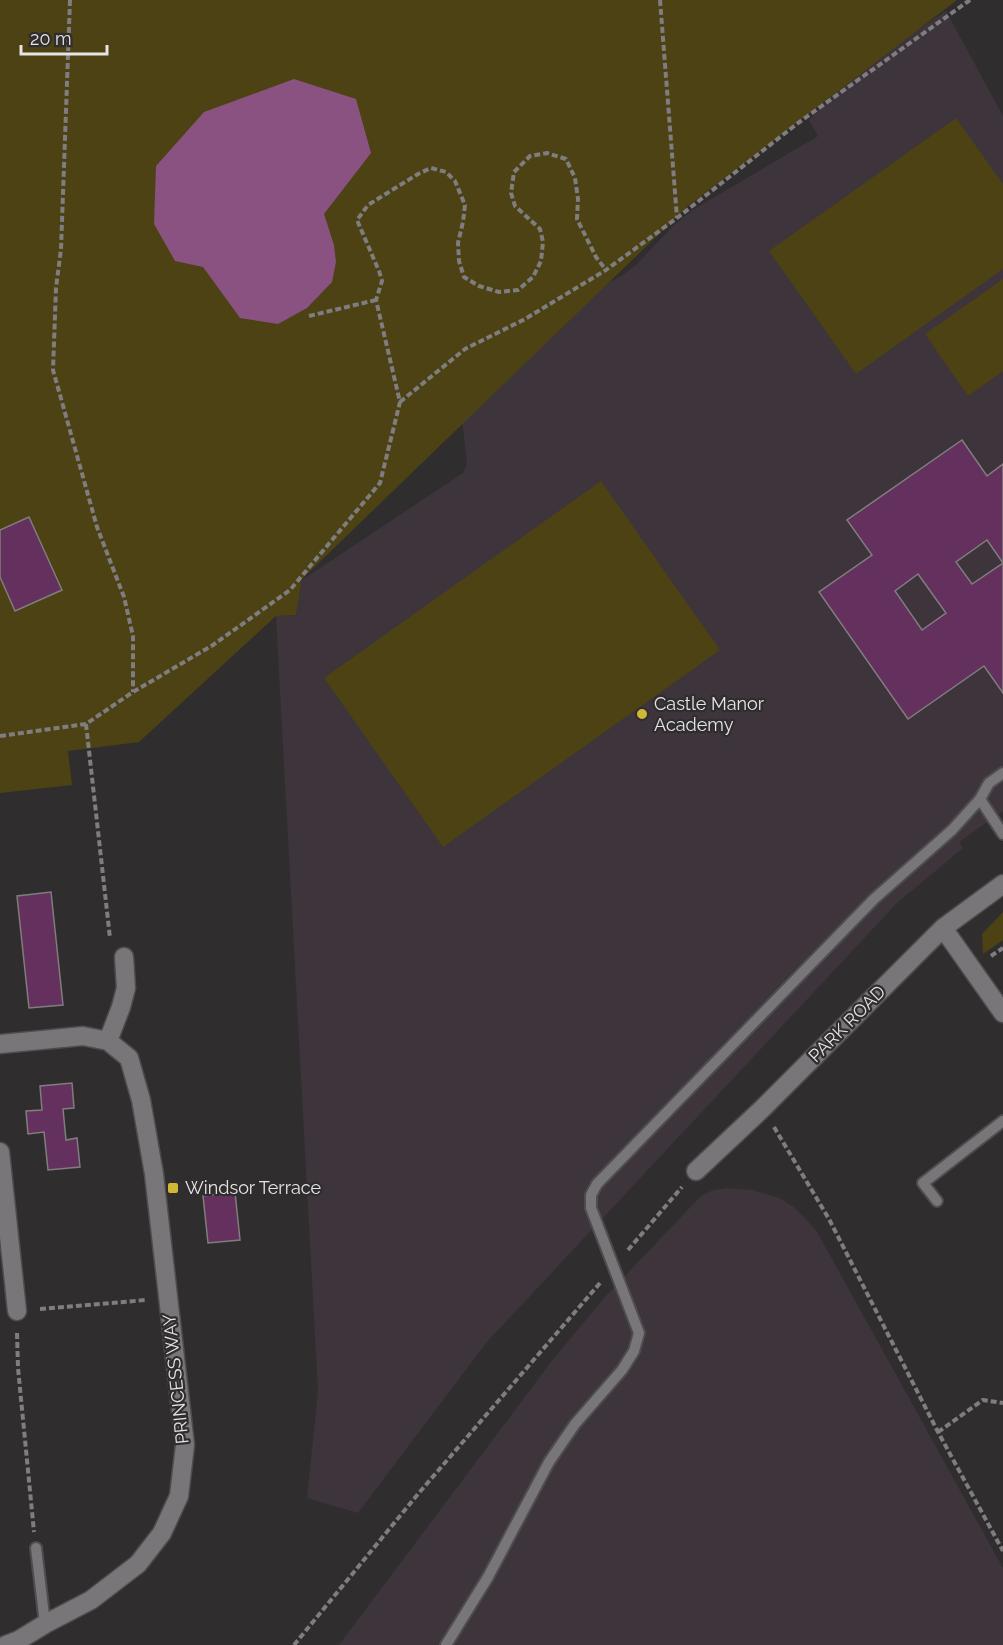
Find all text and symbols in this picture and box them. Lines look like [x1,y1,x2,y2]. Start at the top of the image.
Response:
scale bar [21,18,106,56]
text: 20 m [30,28,72,49]
place label: Castle Manor Academy [654,693,765,735]
marker: Castle Manor Academy [635,707,649,721]
street label: PARK ROAD [804,981,890,1066]
place label: Windsor Terrace [185,1177,322,1198]
marker: Windsor Terrace [166,1181,180,1195]
street label: PRINCESS WAY [158,1313,193,1445]

